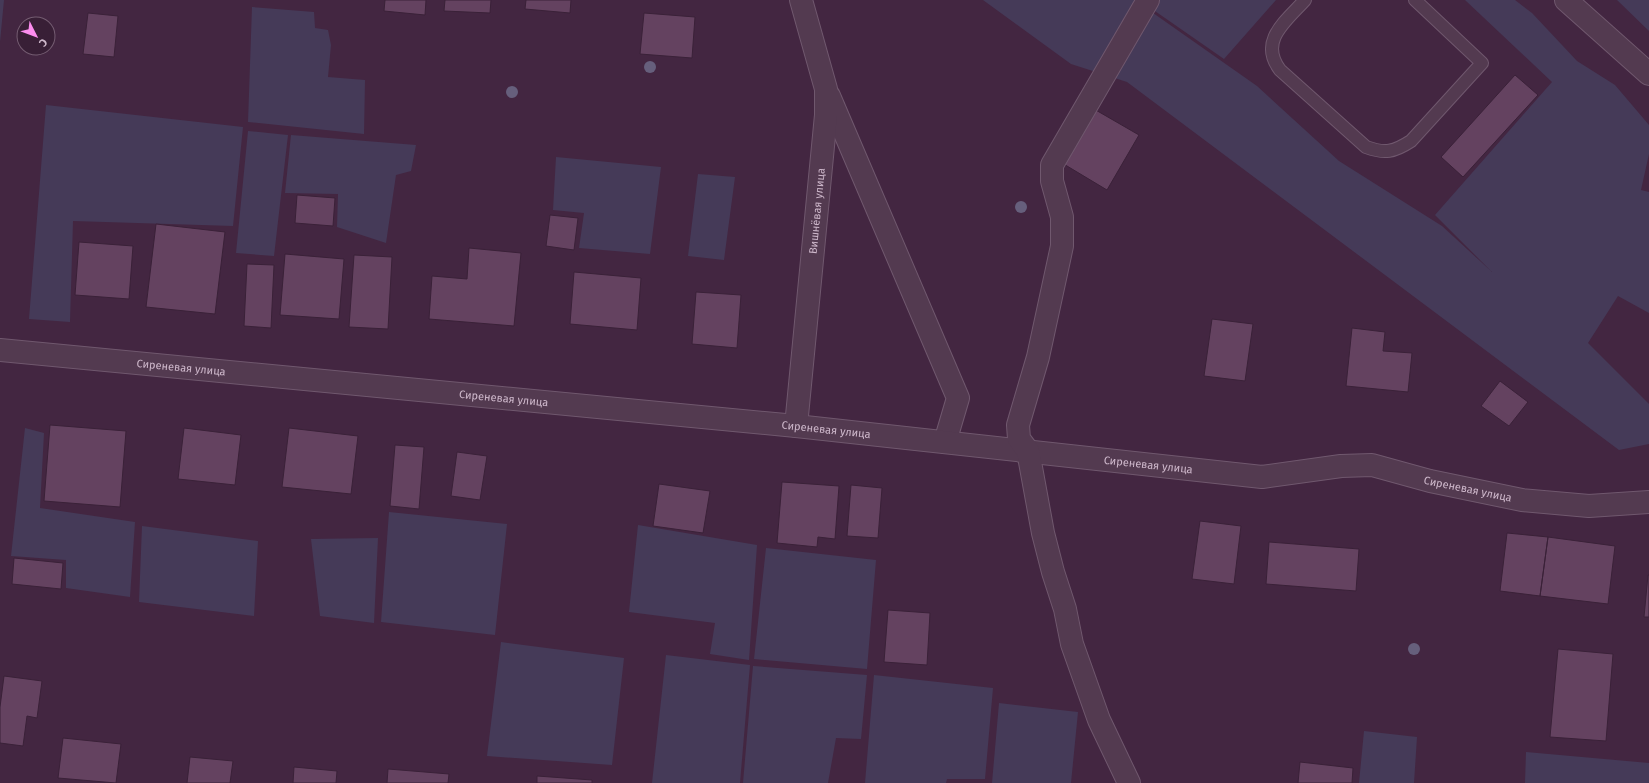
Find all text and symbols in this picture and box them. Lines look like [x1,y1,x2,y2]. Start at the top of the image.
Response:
north arrow [16,16,56,56]
text: С [36,36,50,50]
street label: Вишнёвая улица [807,167,828,255]
street label: Сиреневая улица [136,357,226,379]
street label: Сиреневая улица [459,388,549,409]
street label: Сиреневая улица [781,419,871,441]
street label: Сиреневая улица [1103,454,1193,476]
street label: Сиреневая улица [1422,474,1513,505]

